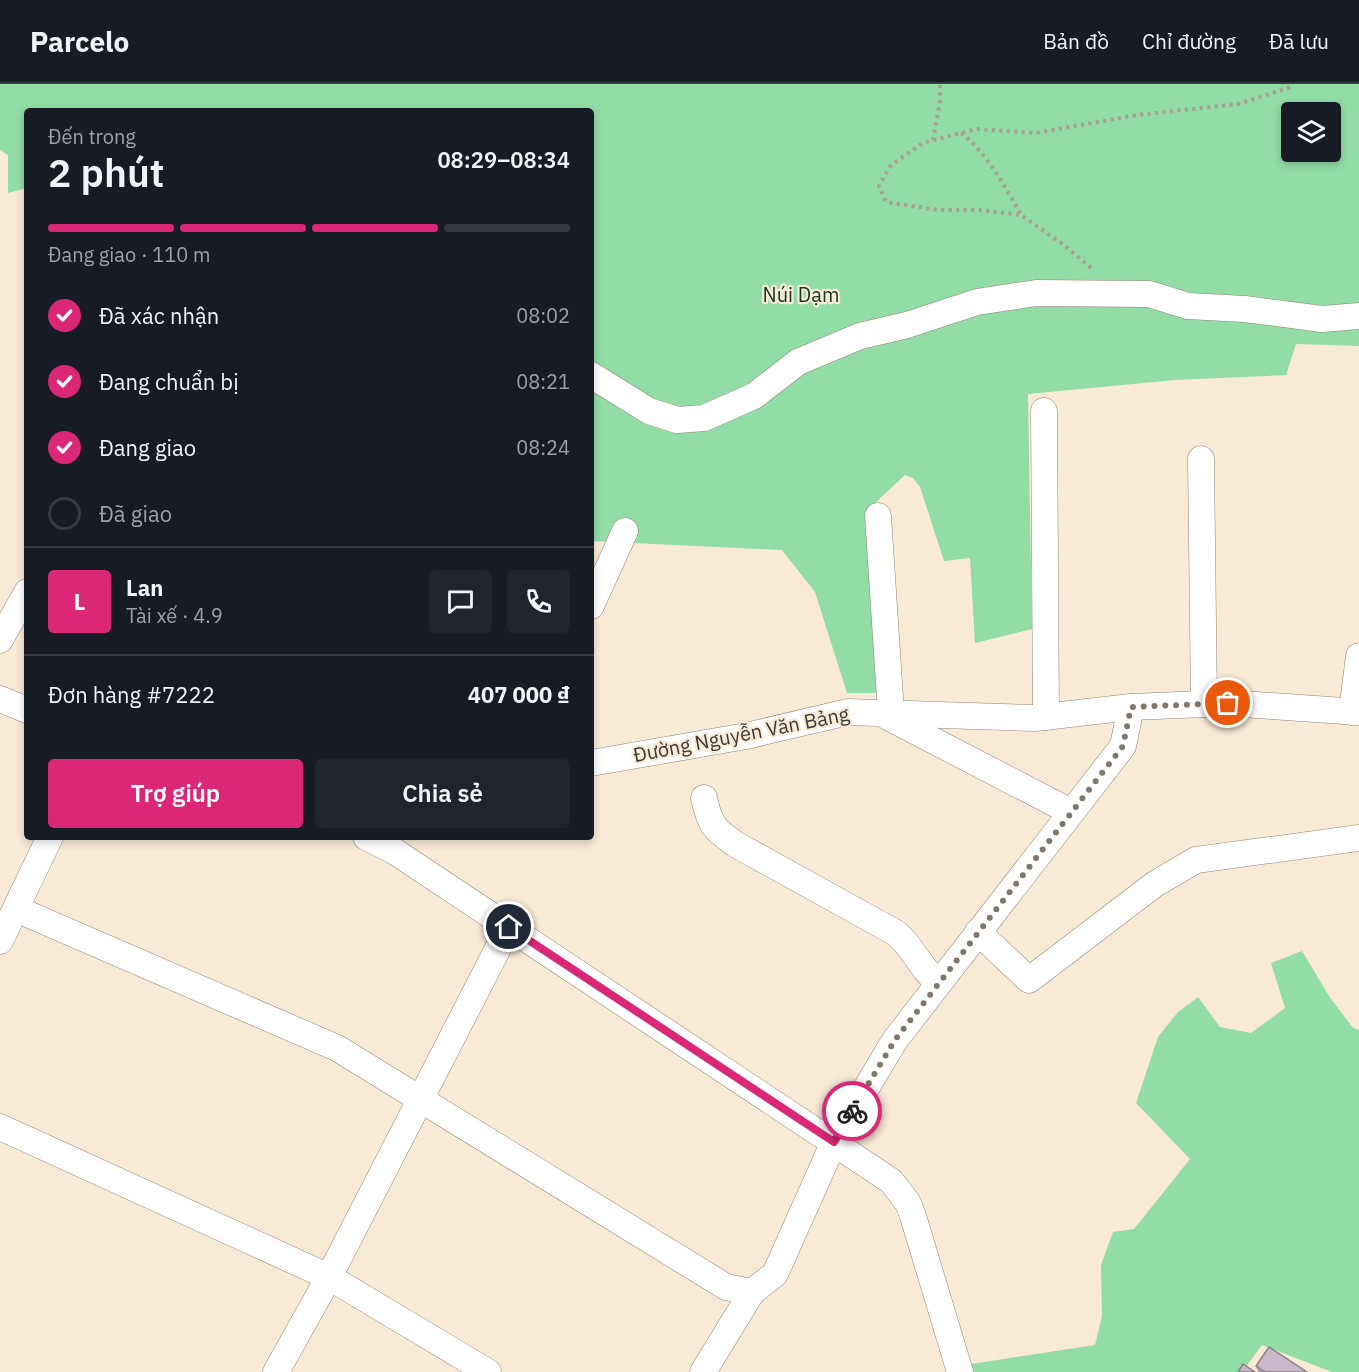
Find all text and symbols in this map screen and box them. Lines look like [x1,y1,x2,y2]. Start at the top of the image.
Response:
text: Parcelo [30,23,129,60]
text: Bản đồ [1043,27,1109,55]
text: Chỉ đường [1142,27,1236,55]
text: Đã lưu [1269,27,1329,55]
map controls [1281,102,1341,162]
button: layers [1281,102,1341,162]
text: Đến trong [48,123,136,150]
text: 08:29–08:34 [437,145,570,174]
text: 2 phút [48,147,164,198]
text: Đang giao · 110 m [48,241,210,268]
park label: Núi Dạm [763,281,839,308]
icon: check [48,299,81,332]
text: Đã xác nhận [99,301,219,330]
text: 08:02 [516,302,570,329]
icon: check [48,365,81,398]
text: Đang chuẩn bị [99,367,239,396]
text: 08:21 [516,368,570,395]
icon: check [48,431,81,464]
text: Đang giao [99,433,196,462]
text: 08:24 [516,434,570,461]
text: Đã giao [99,499,172,528]
button: chat [429,570,492,633]
button: phone [507,570,570,633]
text: Lan [126,573,163,602]
text: L [74,587,85,616]
text: Tài xế · 4.9 [126,602,223,629]
pin [1202,677,1253,728]
text: Đơn hàng #7222 [48,680,215,709]
text: 407 000 ₫ [468,680,570,709]
icon: bag [1211,686,1244,719]
street label: Đường Nguyễn Văn Bảng [631,700,852,768]
button: Trợ giúp [48,759,303,828]
button: Chia sẻ [315,759,570,828]
pin [483,901,534,952]
icon: home [492,910,525,943]
courier [822,1081,882,1141]
icon: bike [836,1095,869,1128]

